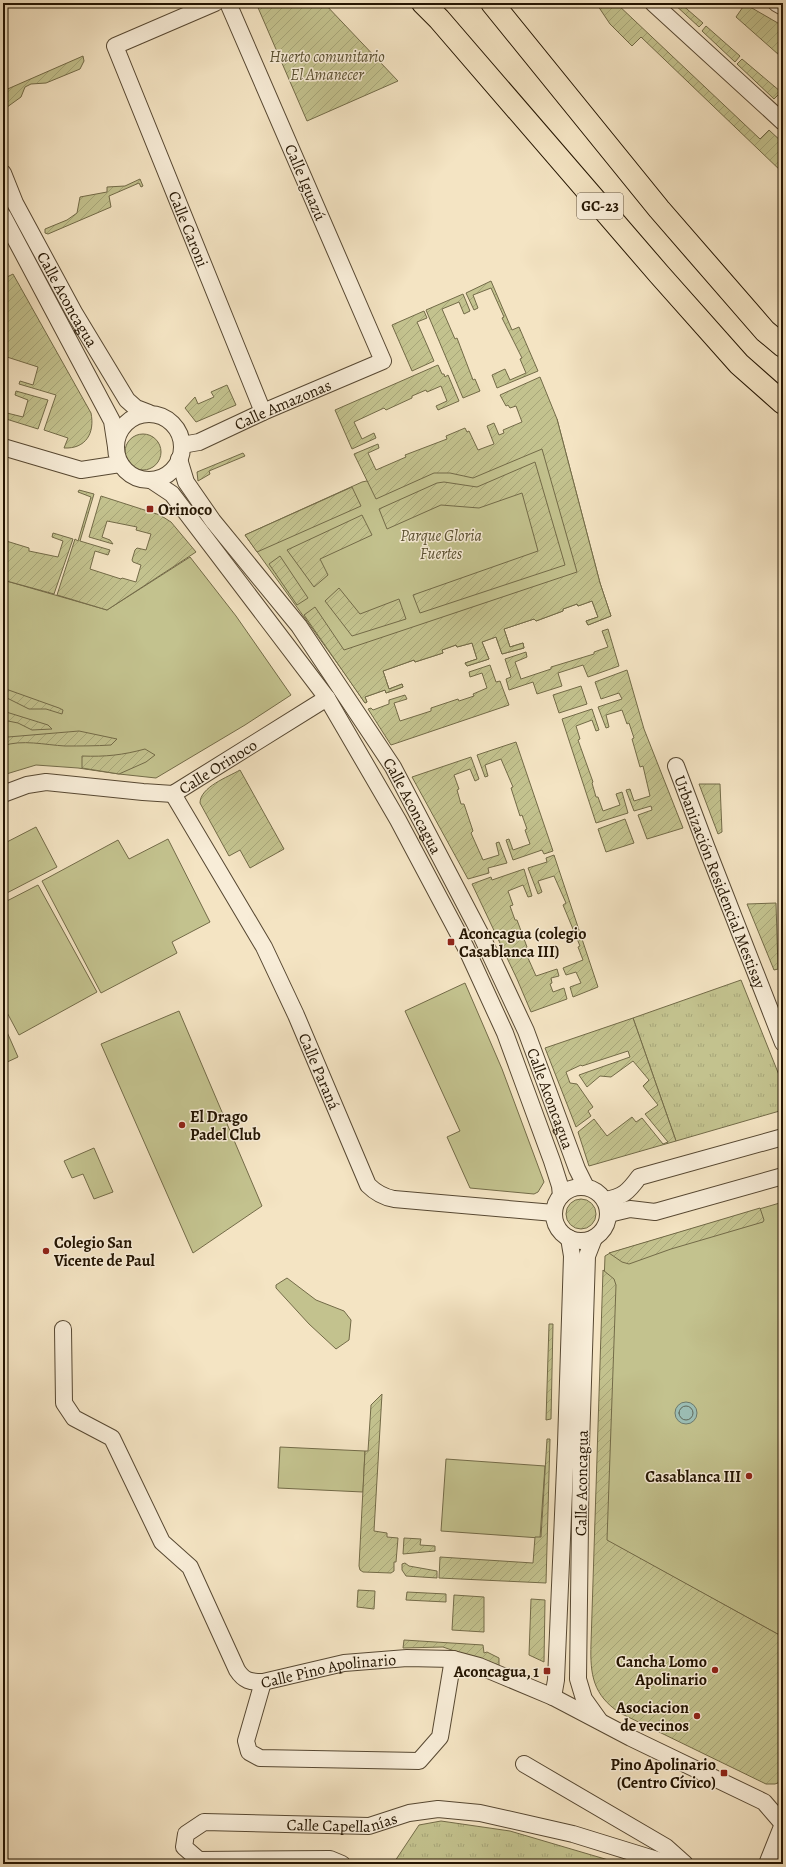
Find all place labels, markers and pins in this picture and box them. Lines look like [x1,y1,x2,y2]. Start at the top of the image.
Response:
place label: Orinoco [158,499,212,521]
marker: Orinoco [145,504,155,514]
place label: Aconcagua (colegio Casablanca III) [458,923,587,963]
marker: Aconcagua (colegio Casablanca III) [446,937,456,947]
place label: El Drago Padel Club [190,1106,261,1146]
marker: El Drago Padel Club [177,1120,187,1130]
place label: Colegio San Vicente de Paul [53,1232,156,1272]
marker: Colegio San Vicente de Paul [41,1246,51,1256]
place label: Casablanca III [645,1466,741,1488]
marker: Casablanca III [744,1471,754,1481]
place label: Cancha Lomo Apolinario [616,1651,707,1691]
place label: Aconcagua, 1 [453,1661,539,1683]
marker: Cancha Lomo Apolinario [710,1665,720,1675]
marker: Aconcagua, 1 [542,1666,552,1676]
place label: Asociacion de vecinos [615,1697,689,1737]
marker: Asociacion de vecinos [692,1711,702,1721]
place label: Pino Apolinario (Centro Cívico) [610,1754,716,1794]
marker: Pino Apolinario (Centro Cívico) [719,1768,729,1778]

